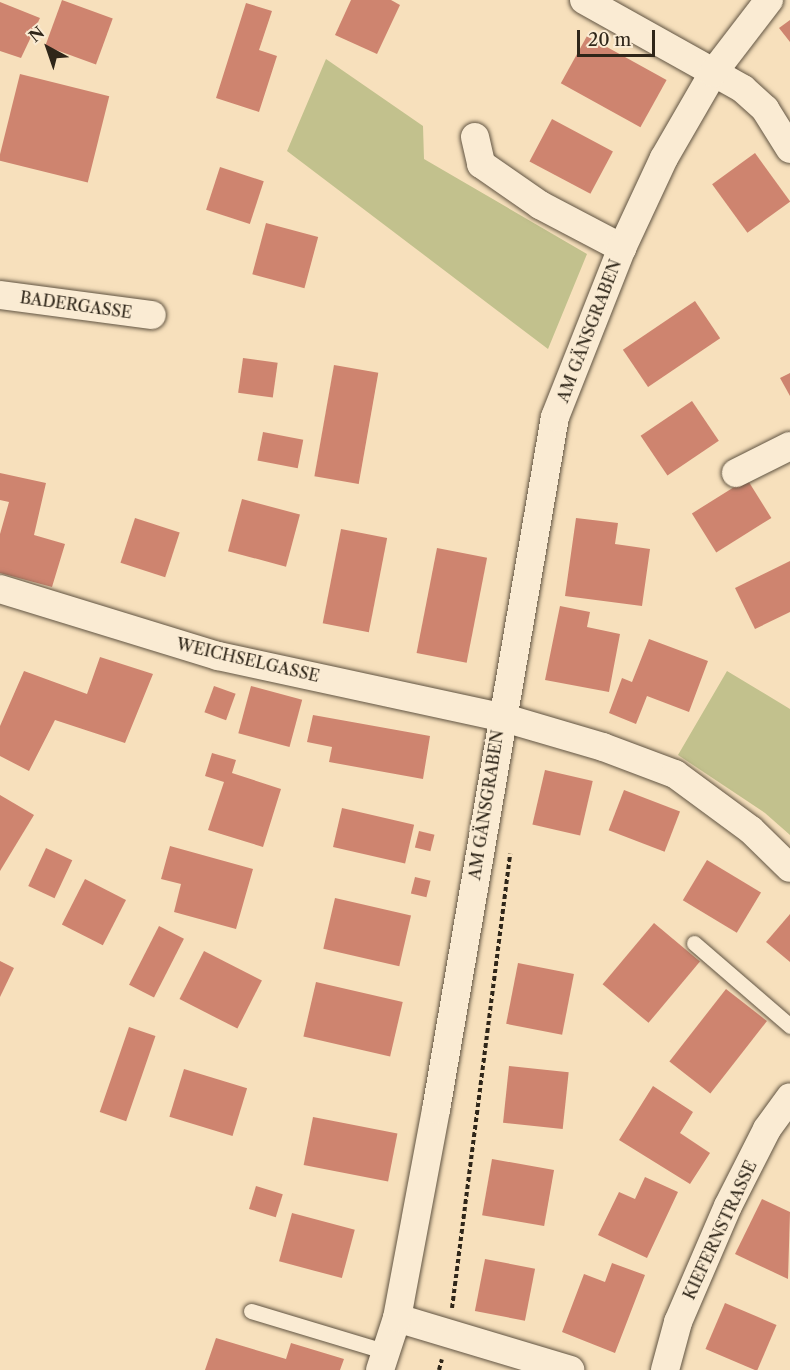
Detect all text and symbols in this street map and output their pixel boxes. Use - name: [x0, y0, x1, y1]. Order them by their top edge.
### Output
- north arrow: [18, 18, 78, 78]
- scale bar: [580, 18, 658, 56]
- text: N: [25, 22, 48, 46]
- text: 20 m: [588, 29, 631, 51]
- street label: AM GÄNSGRABEN: [553, 257, 625, 405]
- street label: BADERGASSE: [19, 288, 133, 322]
- street label: WEICHSELGASSE: [175, 634, 321, 686]
- street label: AM GÄNSGRABEN: [465, 729, 507, 881]
- street label: KIEFERNSTRASSE: [679, 1157, 761, 1303]

